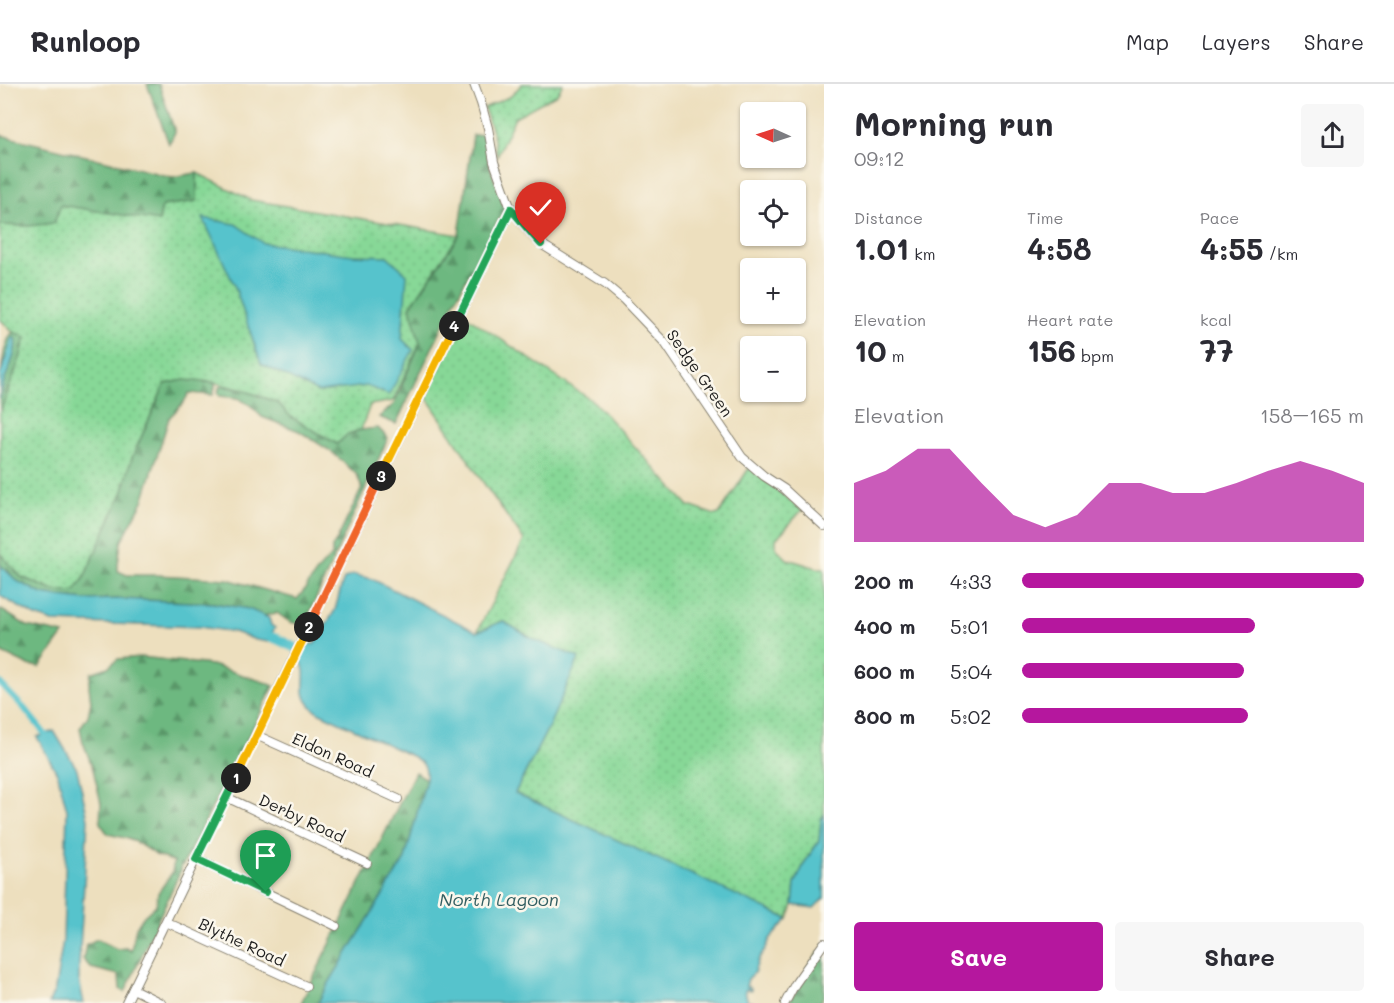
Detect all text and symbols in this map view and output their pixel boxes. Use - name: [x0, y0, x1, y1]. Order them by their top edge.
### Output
- text: Runloop: [30, 23, 141, 59]
- text: Map: [1126, 28, 1169, 55]
- text: Layers: [1202, 28, 1271, 55]
- text: Share: [1304, 28, 1364, 55]
- text: Morning run: [854, 101, 1054, 144]
- north arrow: [740, 102, 806, 168]
- map controls: [740, 102, 806, 402]
- button: share: [1301, 104, 1364, 167]
- text: 09:12: [854, 145, 904, 171]
- button: locate: [740, 180, 806, 246]
- pin: [515, 182, 566, 244]
- icon: check: [524, 191, 557, 224]
- text: Distance: [854, 207, 923, 228]
- text: Time: [1027, 207, 1063, 228]
- text: Pace: [1200, 207, 1239, 228]
- text: 1.01: [854, 228, 909, 268]
- text: 4:58: [1027, 228, 1092, 268]
- text: 4:55: [1200, 228, 1264, 268]
- text: km: [909, 243, 936, 264]
- text: /km: [1264, 243, 1298, 264]
- button: +: [740, 258, 806, 324]
- text: Elevation: [854, 309, 926, 330]
- text: Heart rate: [1027, 309, 1113, 330]
- text: kcal: [1200, 309, 1232, 330]
- pin: 4: [439, 311, 469, 341]
- text: 4: [449, 315, 459, 336]
- street label: Sedge Green: [663, 325, 738, 420]
- text: 10: [854, 330, 887, 370]
- text: 156: [1027, 330, 1076, 370]
- text: 77: [1200, 330, 1233, 370]
- button: −: [740, 336, 806, 402]
- text: m: [887, 345, 904, 366]
- text: bpm: [1076, 345, 1114, 366]
- text: Elevation: [854, 402, 944, 428]
- text: 158–165 m: [1260, 402, 1364, 428]
- pin: 3: [366, 461, 396, 491]
- text: 3: [376, 465, 386, 486]
- text: 200 m: [854, 568, 914, 594]
- text: 4:33: [950, 568, 991, 594]
- pin: 2: [294, 612, 324, 642]
- text: 400 m: [854, 613, 915, 639]
- text: 5:01: [950, 613, 989, 639]
- text: 2: [305, 616, 313, 637]
- text: 600 m: [854, 658, 915, 684]
- text: 5:04: [950, 658, 992, 684]
- text: 800 m: [854, 703, 915, 729]
- text: 5:02: [950, 703, 991, 729]
- street label: Eldon Road: [289, 727, 377, 782]
- pin: 1: [221, 763, 251, 793]
- text: 1: [232, 767, 240, 788]
- street label: Derby Road: [256, 788, 349, 847]
- pin: [240, 830, 291, 892]
- icon: arrive: [249, 839, 282, 872]
- water label: North Lagoon: [439, 887, 559, 911]
- street label: Blythe Road: [196, 912, 289, 971]
- button: Save: [854, 922, 1103, 991]
- button: Share: [1115, 922, 1364, 991]

